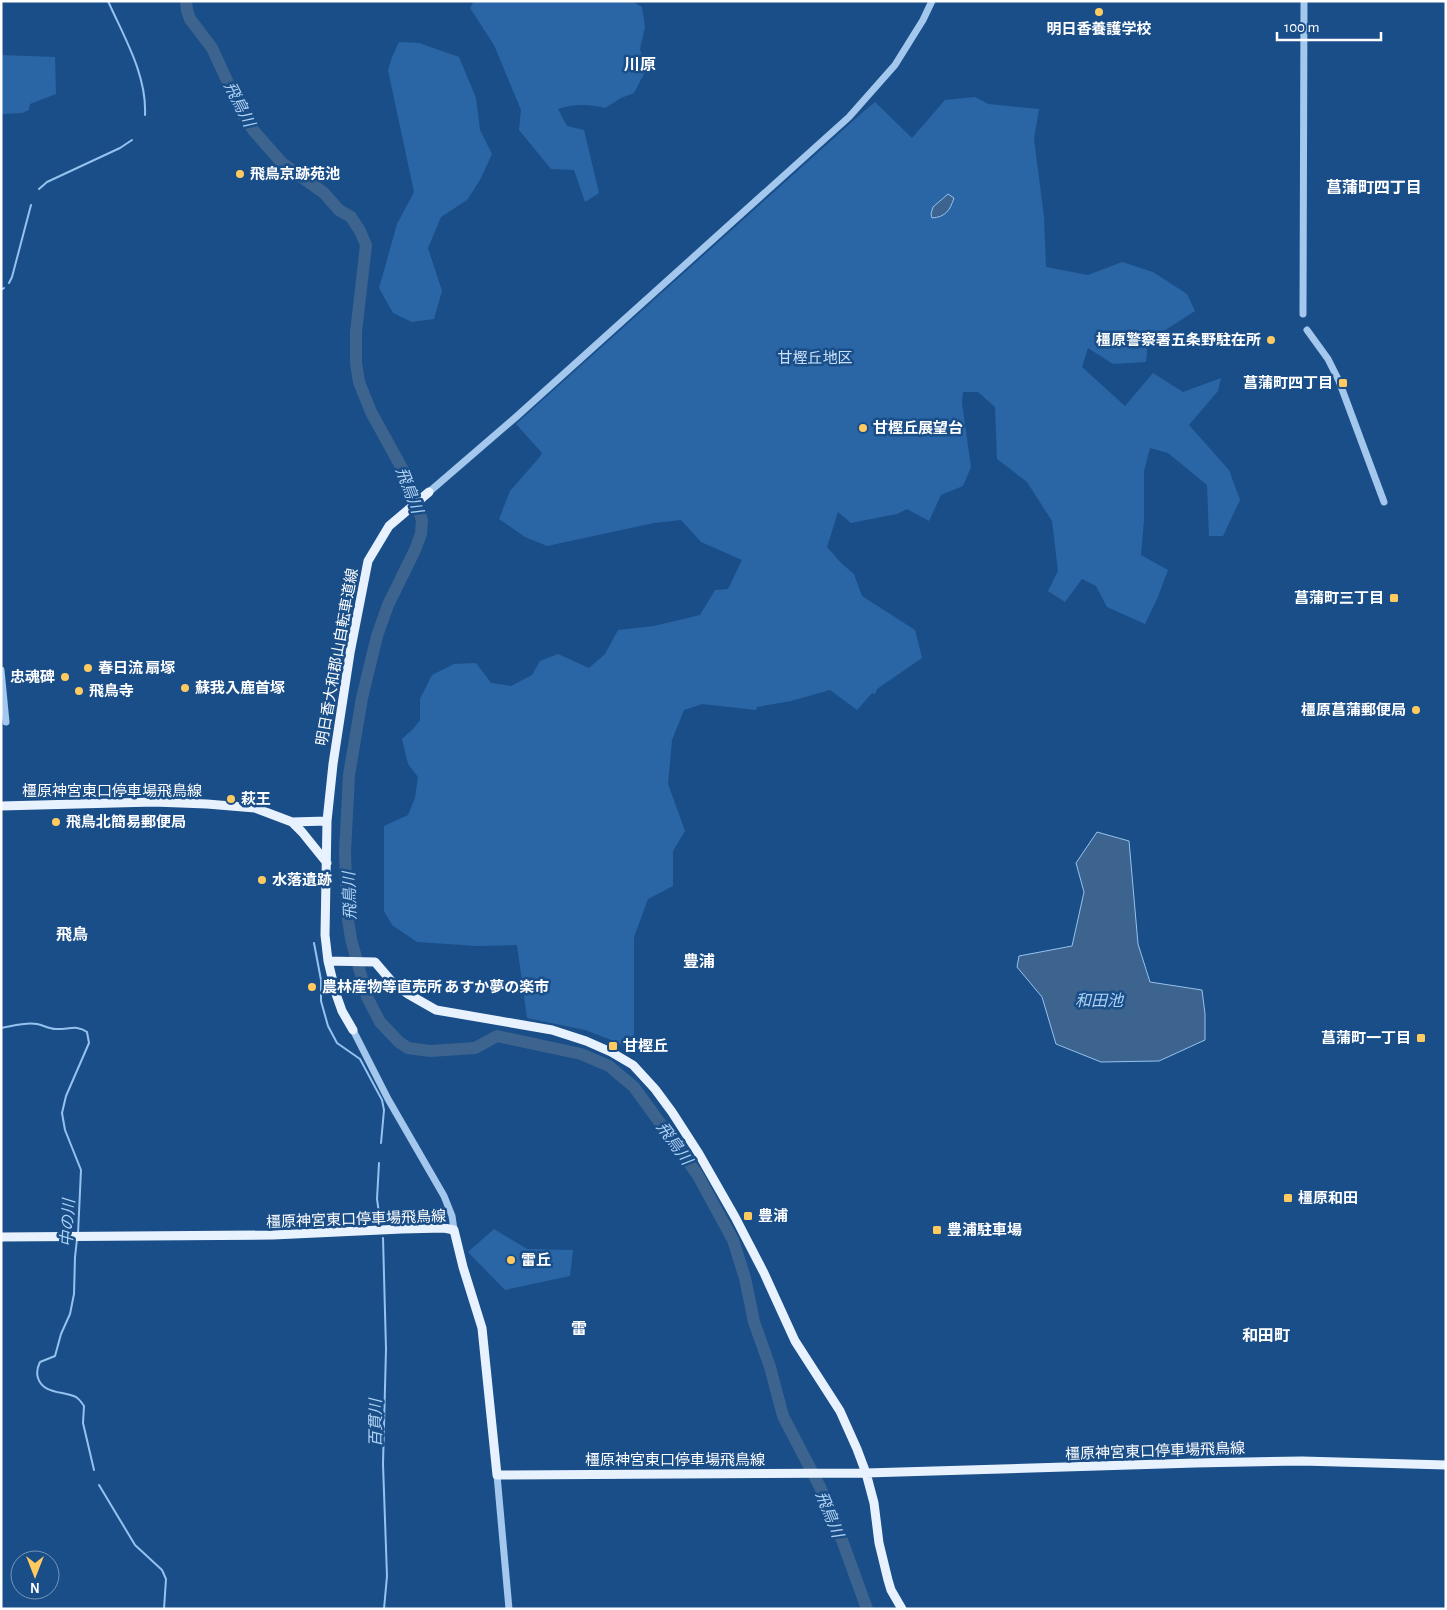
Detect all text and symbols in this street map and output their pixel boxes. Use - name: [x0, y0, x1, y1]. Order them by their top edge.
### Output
- marker: 明日香養護学校: [1093, 6, 1105, 18]
- scale bar: [1277, 10, 1381, 42]
- text: 100 m: [1284, 20, 1319, 35]
- place label: 明日香養護学校: [1046, 21, 1152, 37]
- district label: 川原: [624, 56, 656, 73]
- water label: 飛鳥川: [221, 79, 259, 131]
- place label: 飛鳥京跡苑池: [250, 165, 340, 182]
- marker: 飛鳥京跡苑池: [234, 168, 246, 180]
- district label: 菖蒲町四丁目: [1326, 179, 1422, 196]
- place label: 橿原警察署五条野駐在所: [1096, 332, 1261, 348]
- marker: 橿原警察署五条野駐在所: [1265, 334, 1277, 346]
- park label: 甘樫丘地区: [777, 350, 853, 366]
- place label: 菖蒲町四丁目: [1243, 375, 1333, 391]
- marker: 菖蒲町四丁目: [1337, 377, 1349, 389]
- place label: 甘樫丘展望台: [873, 420, 963, 436]
- marker: 甘樫丘展望台: [857, 422, 869, 434]
- water label: 飛鳥川: [393, 465, 427, 517]
- street label: 明日香大和郡山自転車道線: [313, 567, 361, 747]
- place label: 菖蒲町三丁目: [1294, 590, 1384, 606]
- marker: 菖蒲町三丁目: [1388, 592, 1400, 604]
- place label: 春日流 扇塚: [98, 660, 175, 676]
- marker: 春日流 扇塚: [82, 662, 94, 674]
- place label: 忠魂碑: [10, 669, 55, 685]
- marker: 忠魂碑: [59, 671, 71, 683]
- place label: 蘇我入鹿首塚: [195, 680, 285, 696]
- place label: 飛鳥寺: [89, 682, 134, 699]
- marker: 蘇我入鹿首塚: [179, 682, 191, 694]
- marker: 飛鳥寺: [73, 685, 85, 697]
- place label: 橿原菖蒲郵便局: [1301, 702, 1406, 718]
- marker: 橿原菖蒲郵便局: [1410, 704, 1422, 716]
- street label: 橿原神宮東口停車場飛鳥線: [22, 783, 202, 799]
- place label: 萩王: [241, 791, 271, 807]
- marker: 萩王: [225, 793, 237, 805]
- place label: 飛鳥北簡易郵便局: [66, 813, 186, 830]
- marker: 飛鳥北簡易郵便局: [50, 816, 62, 828]
- water label: 飛鳥川: [340, 870, 359, 920]
- place label: 水落遺跡: [272, 872, 332, 888]
- marker: 水落遺跡: [256, 874, 268, 886]
- district label: 飛鳥: [56, 925, 88, 943]
- district label: 豊浦: [683, 952, 715, 970]
- place label: 農林産物等直売所 あすか夢の楽市: [322, 978, 549, 995]
- marker: 農林産物等直売所 あすか夢の楽市: [306, 981, 318, 993]
- water label: 和田池: [1075, 992, 1125, 1009]
- place label: 菖蒲町一丁目: [1321, 1030, 1411, 1046]
- marker: 菖蒲町一丁目: [1415, 1032, 1427, 1044]
- place label: 甘樫丘: [623, 1038, 668, 1054]
- marker: 甘樫丘: [607, 1040, 619, 1052]
- water label: 飛鳥川: [654, 1119, 697, 1169]
- place label: 橿原和田: [1298, 1190, 1358, 1206]
- marker: 橿原和田: [1282, 1192, 1294, 1204]
- water label: 中の川: [58, 1197, 77, 1247]
- place label: 豊浦: [758, 1207, 788, 1224]
- street label: 橿原神宮東口停車場飛鳥線: [266, 1208, 446, 1230]
- marker: 豊浦: [742, 1210, 754, 1222]
- place label: 豊浦駐車場: [947, 1221, 1022, 1238]
- marker: 豊浦駐車場: [931, 1224, 943, 1236]
- place label: 雷丘: [521, 1252, 551, 1268]
- marker: 雷丘: [505, 1254, 517, 1266]
- district label: 雷: [571, 1321, 587, 1337]
- district label: 和田町: [1242, 1327, 1290, 1344]
- water label: 百貫川: [368, 1397, 384, 1447]
- street label: 橿原神宮東口停車場飛鳥線: [1065, 1440, 1245, 1462]
- street label: 橿原神宮東口停車場飛鳥線: [585, 1452, 765, 1468]
- water label: 飛鳥川: [813, 1489, 847, 1541]
- north arrow: [10, 1550, 60, 1600]
- text: N: [30, 1580, 40, 1594]

